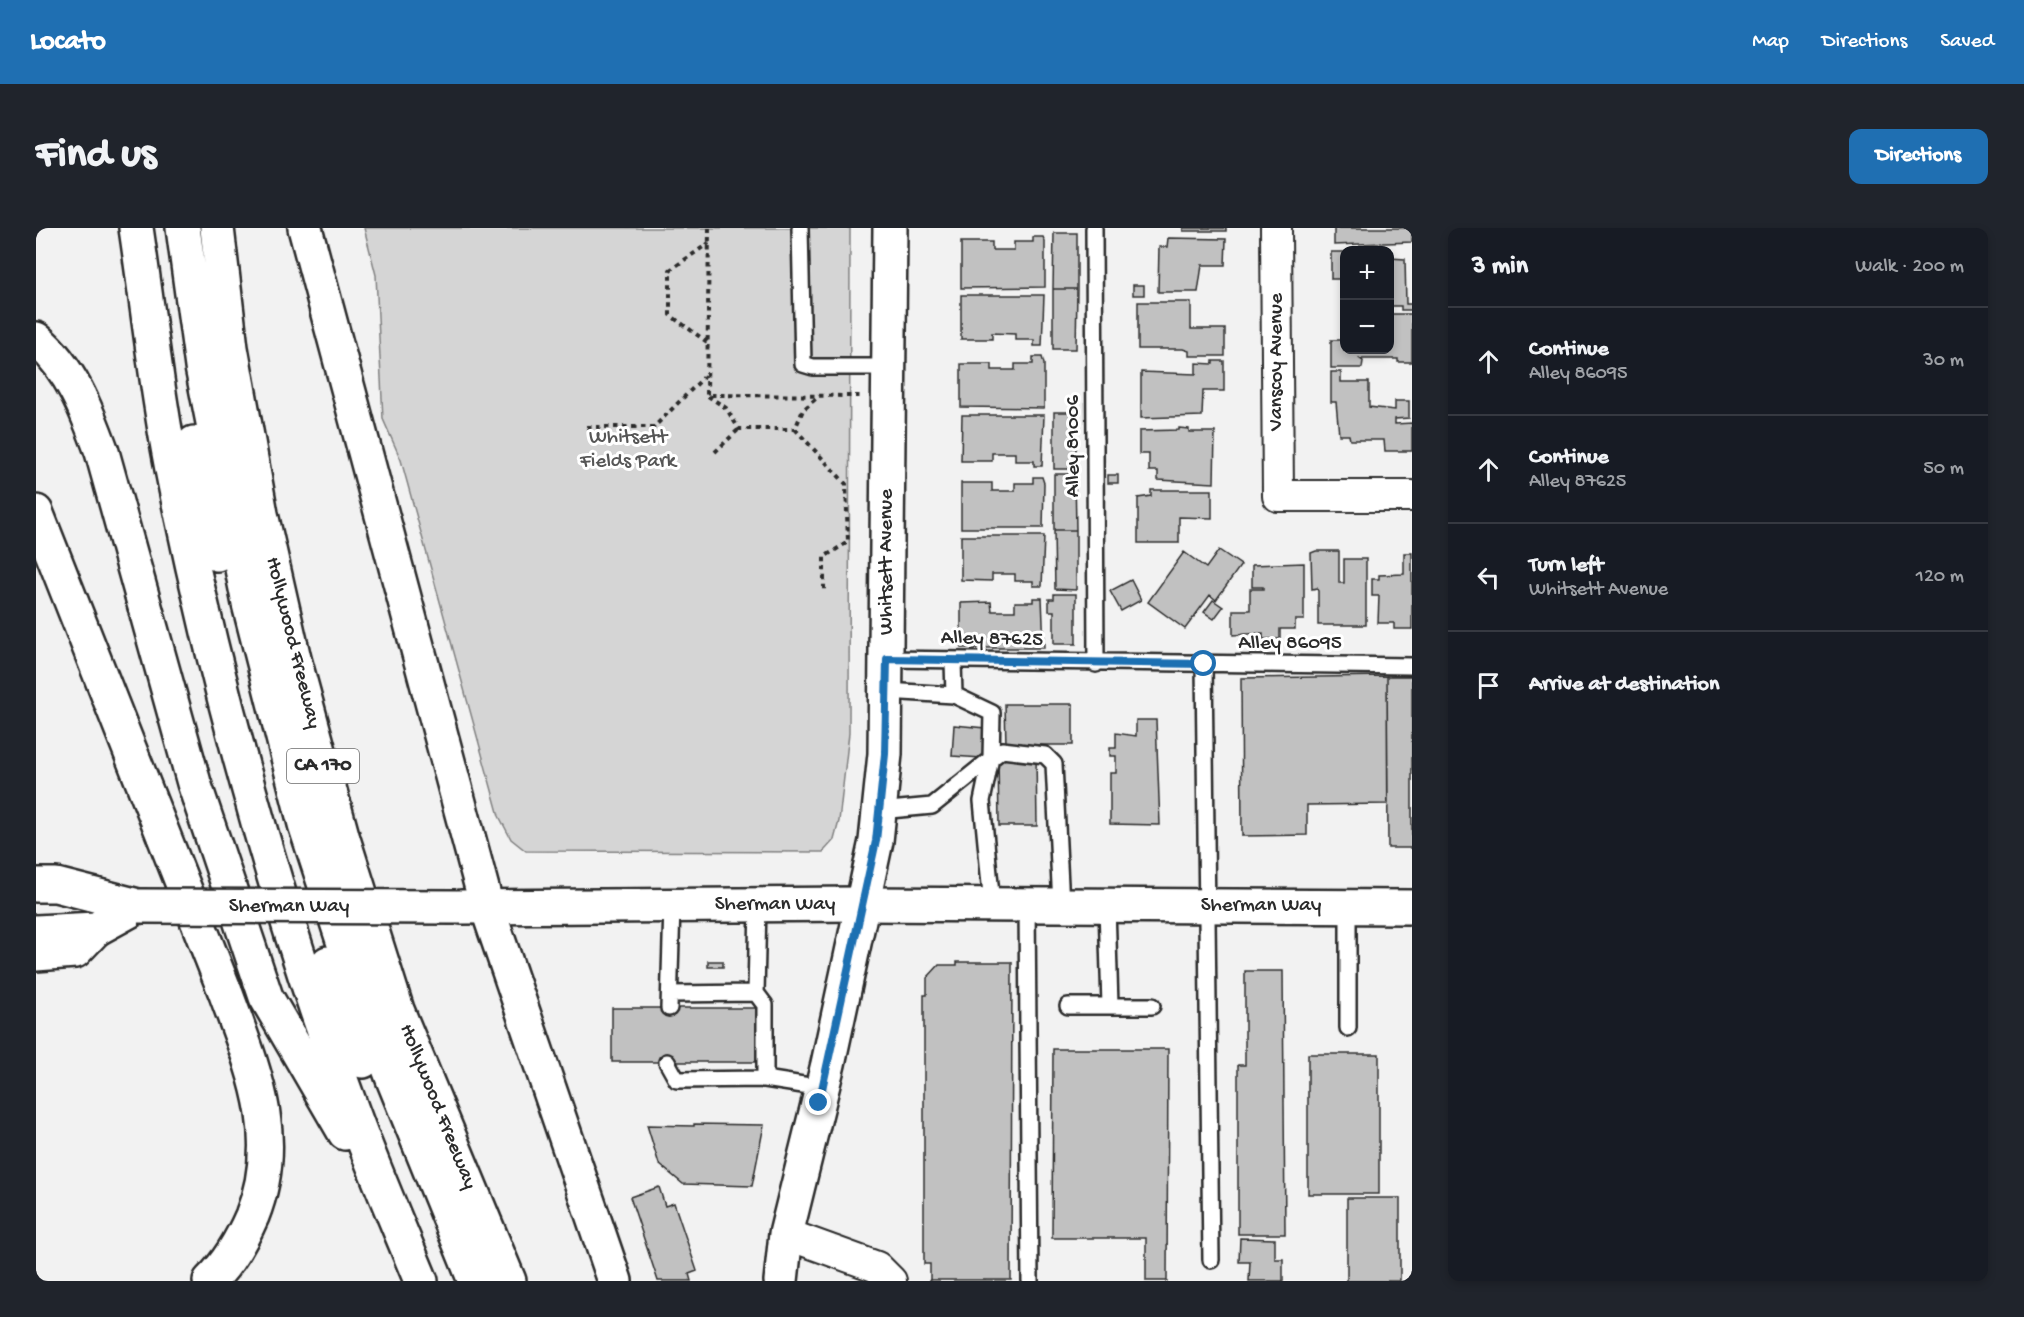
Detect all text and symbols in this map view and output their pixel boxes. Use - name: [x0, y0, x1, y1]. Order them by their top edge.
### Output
- text: Locato: [30, 26, 106, 59]
- text: Map: [1752, 30, 1789, 55]
- text: Directions: [1822, 30, 1907, 55]
- text: Saved: [1940, 30, 1994, 55]
- button: Directions: [1849, 129, 1988, 184]
- text: Find us: [36, 132, 156, 181]
- map controls: [1340, 246, 1394, 354]
- button: +: [1340, 246, 1394, 300]
- text: 3 min: [1472, 252, 1528, 283]
- text: Walk · 200 m: [1855, 256, 1964, 279]
- street label: Vanscoy Avenue: [1265, 292, 1290, 432]
- button: −: [1340, 300, 1394, 354]
- text: Continue: [1529, 337, 1609, 363]
- icon: ahead: [1472, 345, 1505, 378]
- text: 30 m: [1923, 350, 1964, 373]
- text: Alley 86095: [1529, 363, 1628, 386]
- street label: Alley 81006: [1062, 395, 1087, 497]
- park label: Whitsett Fields Park: [579, 426, 679, 475]
- text: Continue: [1529, 445, 1609, 471]
- icon: ahead: [1472, 453, 1505, 486]
- text: 50 m: [1923, 458, 1964, 481]
- text: Alley 87625: [1529, 471, 1626, 494]
- street label: Whitsett Avenue: [875, 488, 900, 635]
- text: Turn left: [1529, 553, 1603, 579]
- street label: Hollywood Freeway: [259, 555, 325, 731]
- icon: left: [1472, 561, 1505, 594]
- text: 120 m: [1916, 566, 1964, 589]
- text: Whitsett Avenue: [1529, 579, 1668, 602]
- street label: Alley 87625: [941, 627, 1043, 653]
- street label: Alley 86095: [1238, 632, 1342, 657]
- route start: [1190, 650, 1216, 676]
- icon: arrive: [1472, 669, 1505, 702]
- text: Arrive at destination: [1529, 672, 1719, 698]
- road number: CA 170: [287, 749, 359, 783]
- street label: Sherman Way: [715, 893, 835, 918]
- street label: Sherman Way: [1201, 894, 1321, 919]
- street label: Sherman Way: [229, 895, 349, 920]
- street label: Hollywood Freeway: [392, 1021, 482, 1193]
- route end: [805, 1089, 831, 1115]

